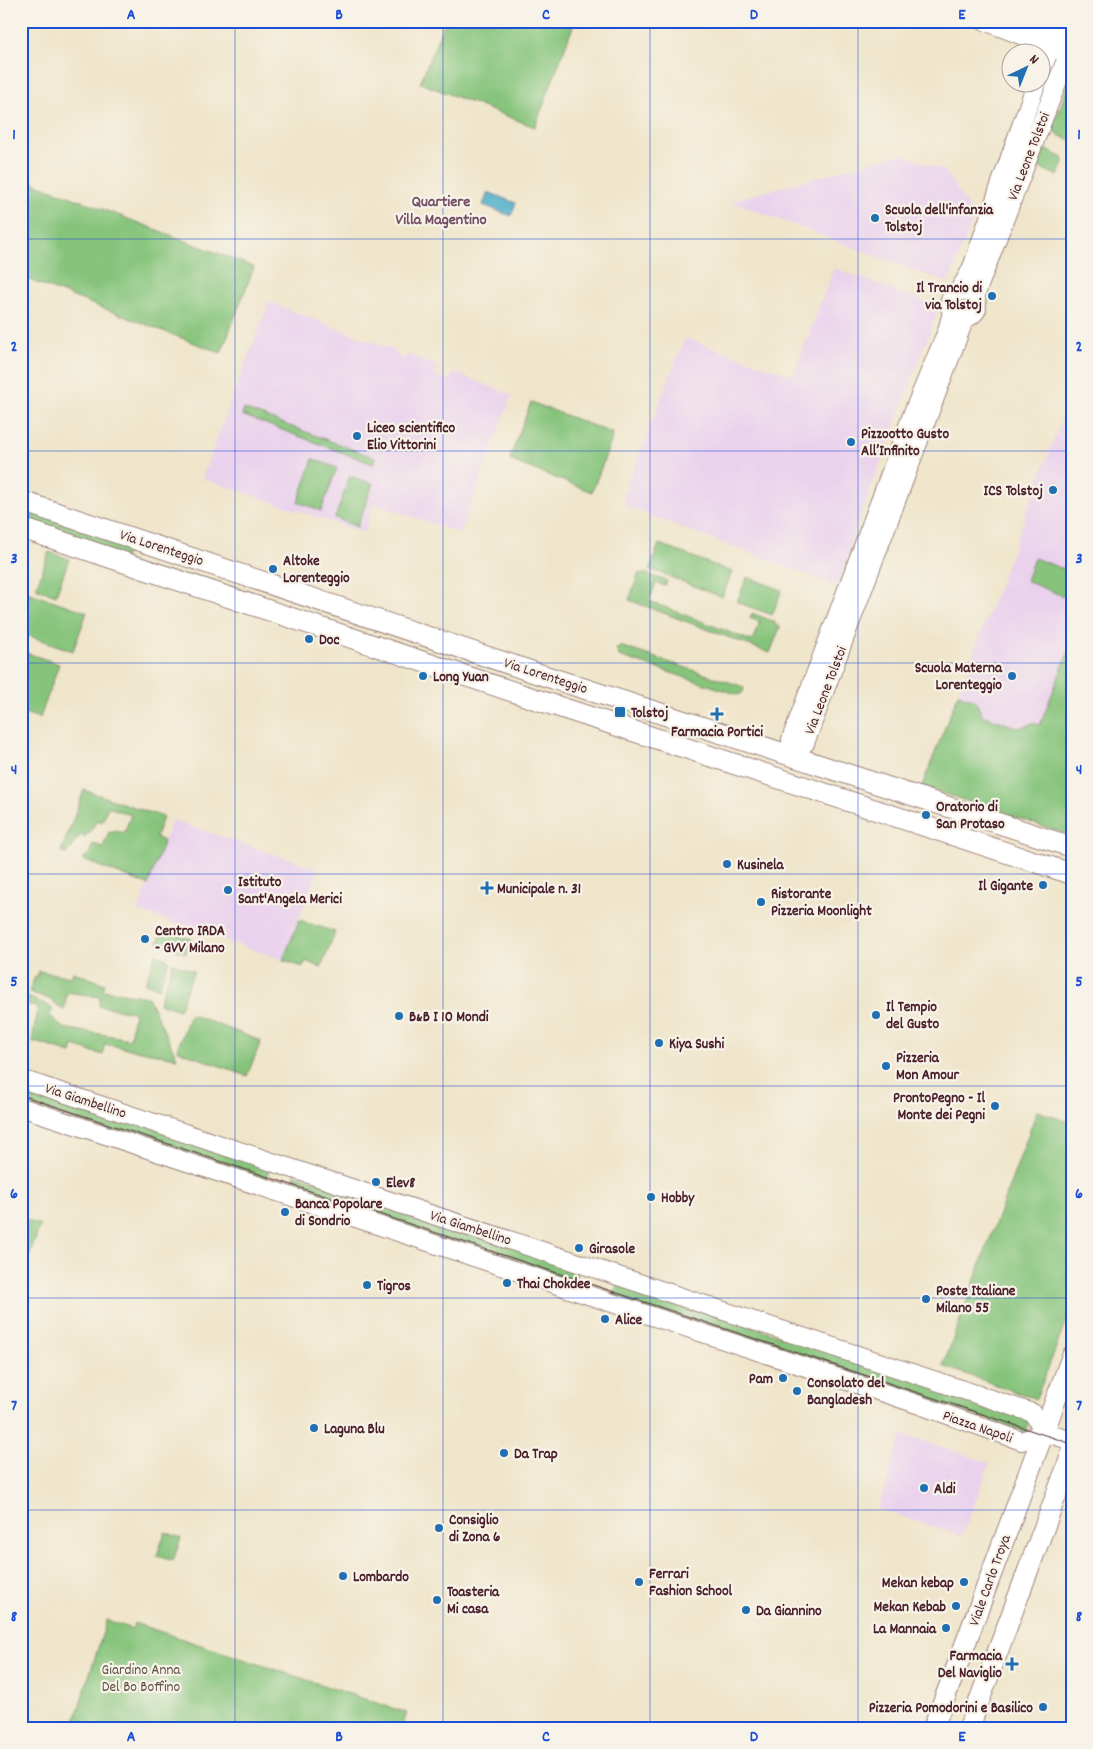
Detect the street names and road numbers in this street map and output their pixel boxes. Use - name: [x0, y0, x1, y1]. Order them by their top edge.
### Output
- street label: Via Leone Tolstoi: [1003, 109, 1057, 204]
- street label: Via Lorenteggio: [117, 525, 206, 573]
- street label: Via Leone Tolstoi: [800, 643, 854, 738]
- street label: Via Lorenteggio: [501, 653, 590, 701]
- street label: Via Giambellino: [42, 1078, 129, 1126]
- street label: Via Giambellino: [427, 1205, 514, 1253]
- street label: Piazza Napoli: [939, 1406, 1016, 1450]
- street label: Viale Carlo Troya: [964, 1531, 1018, 1629]

